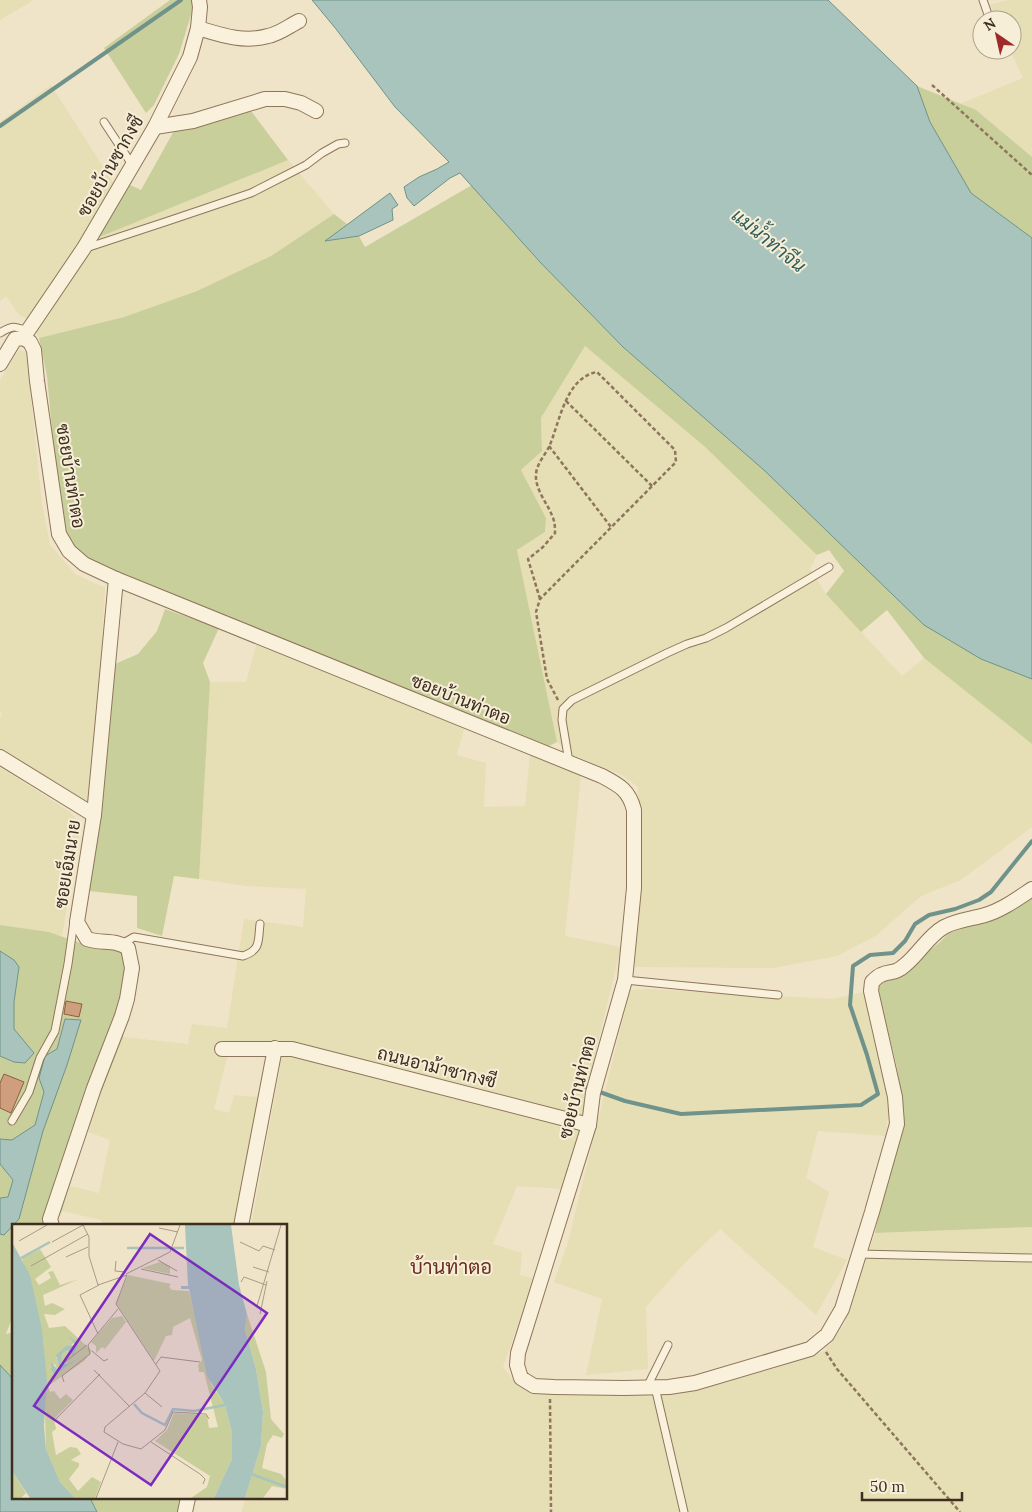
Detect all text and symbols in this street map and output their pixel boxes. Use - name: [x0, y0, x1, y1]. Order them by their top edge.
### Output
- north arrow: [972, 10, 1022, 60]
- text: N: [980, 14, 999, 35]
- street label: ซอยบ้านซากงซี: [71, 111, 148, 221]
- water label: แม่น้ำท่าจีน: [727, 201, 813, 277]
- street label: ซอยบ้านท่าตอ: [51, 422, 91, 530]
- street label: ซอยบ้านท่าตอ: [408, 669, 514, 729]
- street label: ซอยเอ็มนาย: [47, 818, 85, 910]
- street label: ซอยบ้านท่าตอ: [553, 1033, 601, 1141]
- street label: ถนนอาม้าซากงซี: [375, 1040, 499, 1093]
- inset map: [12, 1224, 288, 1500]
- district label: บ้านท่าตอ: [410, 1254, 492, 1279]
- scale bar: [862, 1470, 962, 1502]
- text: 50 m: [870, 1477, 905, 1496]

